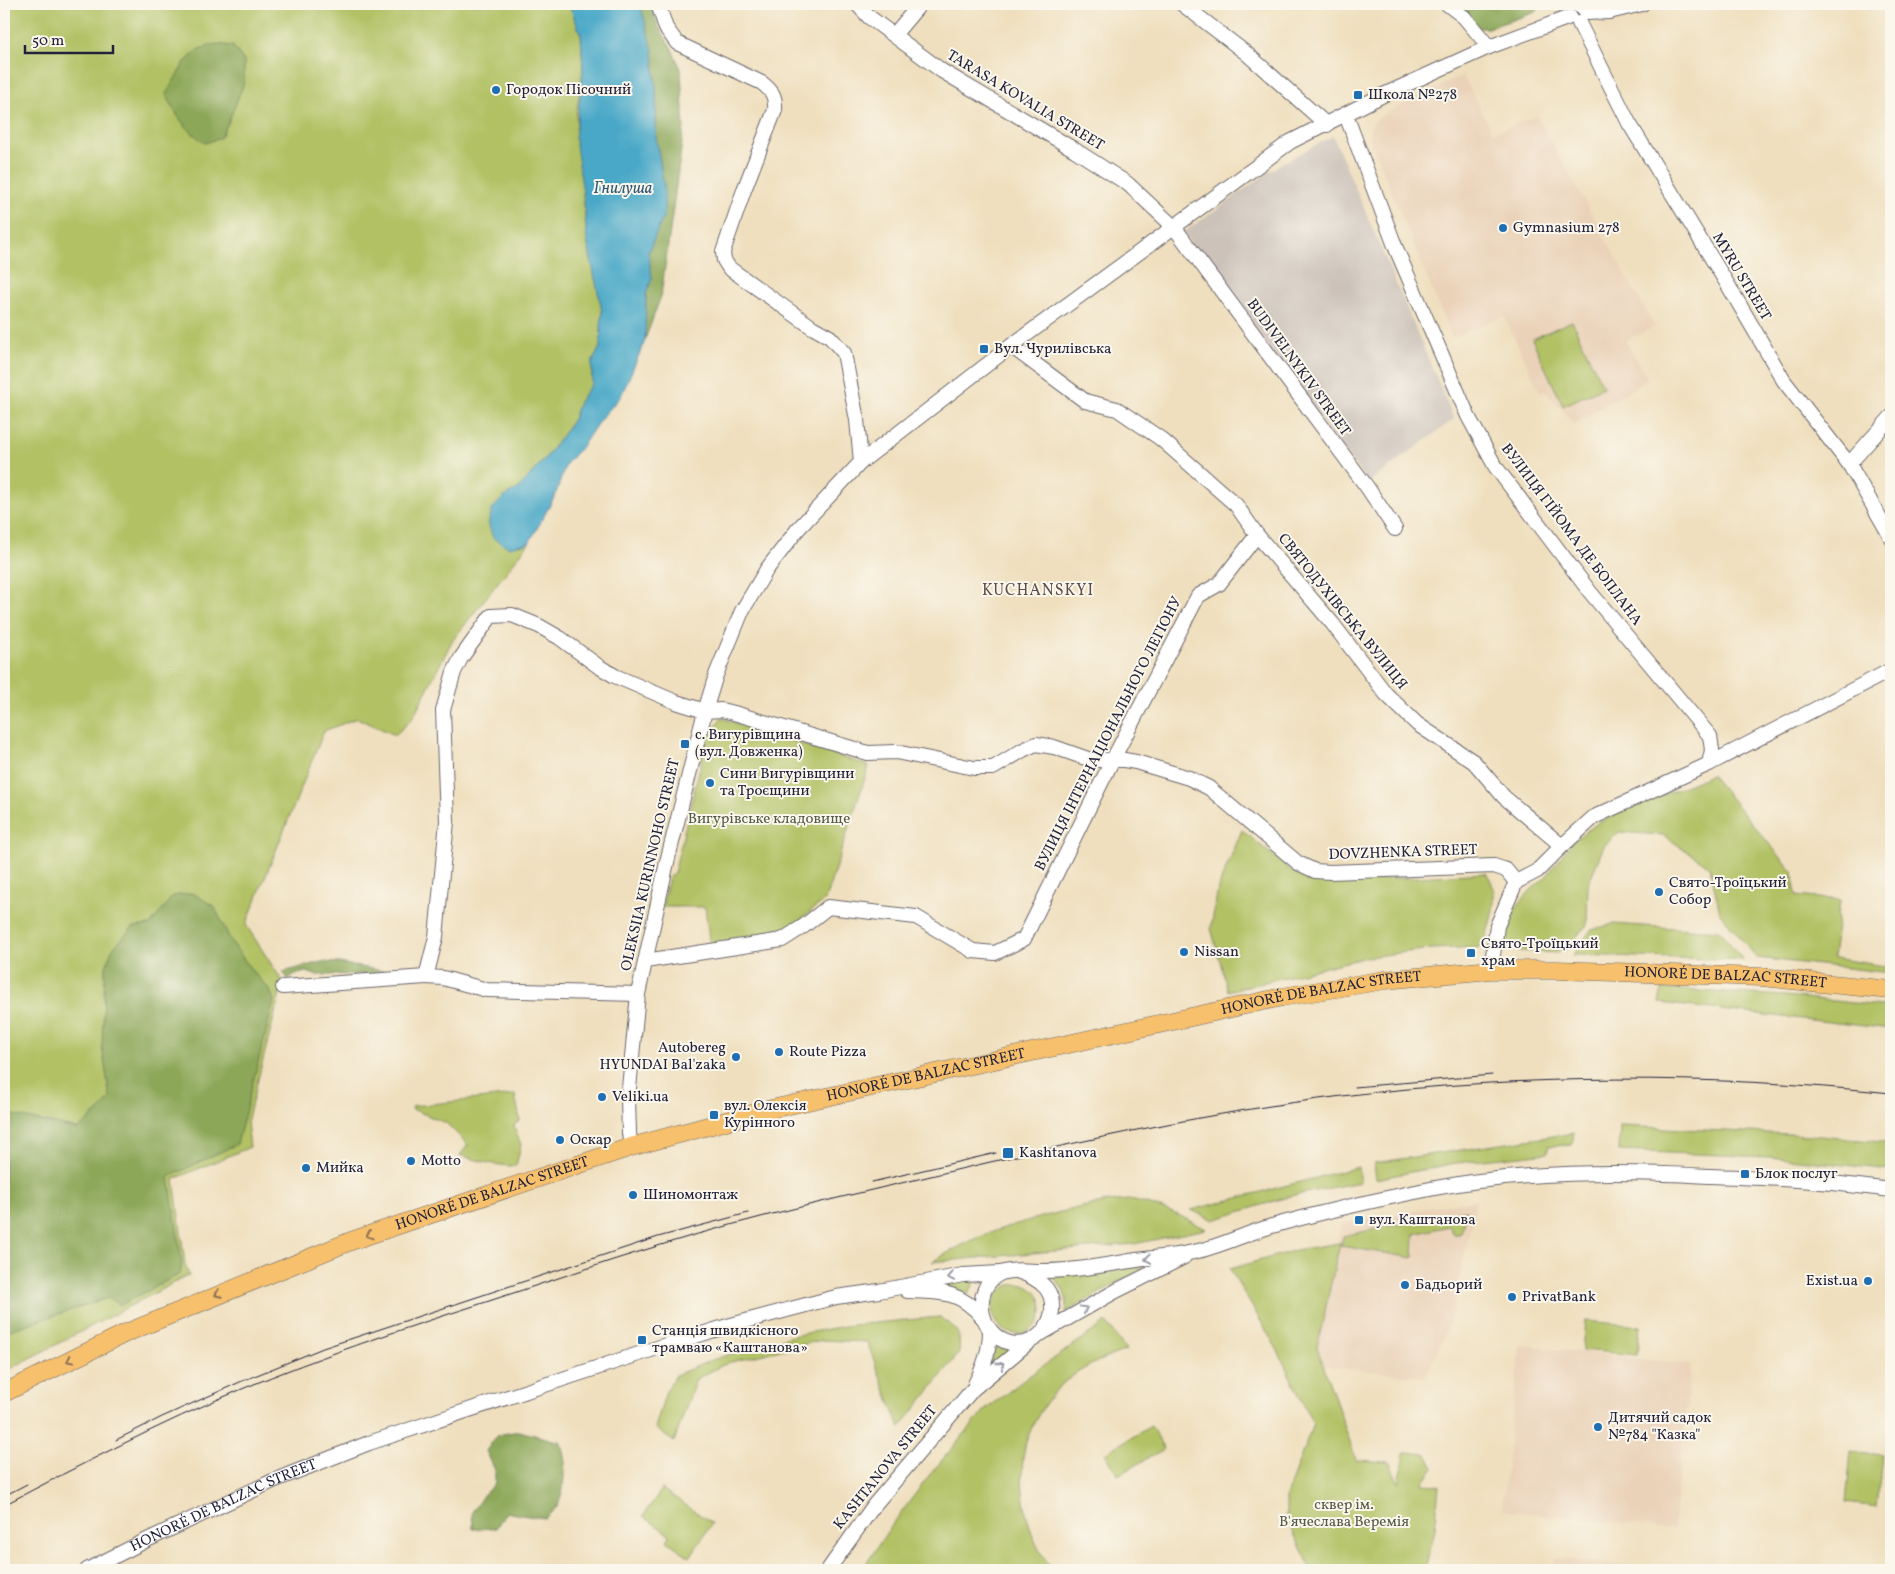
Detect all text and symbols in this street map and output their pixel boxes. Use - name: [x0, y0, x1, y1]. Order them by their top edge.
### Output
- scale bar: [25, 22, 112, 54]
- text: 50 m: [32, 31, 64, 52]
- street label: TARASA KOVALIA STREET: [942, 46, 1108, 157]
- place label: Городок Пісочний: [506, 80, 631, 101]
- marker: Городок Пісочний: [490, 84, 502, 96]
- place label: Школа №278: [1368, 85, 1457, 106]
- marker: Школа №278: [1352, 89, 1364, 101]
- water label: Гнилуша: [594, 178, 653, 200]
- place label: Gymnasium 278: [1513, 218, 1620, 239]
- marker: Gymnasium 278: [1497, 222, 1509, 234]
- street label: MYRU STREET: [1706, 229, 1776, 325]
- street label: BUDIVELNYKIV STREET: [1241, 295, 1355, 441]
- place label: Вул. Чурилівська: [994, 339, 1111, 360]
- marker: Вул. Чурилівська: [978, 343, 990, 355]
- street label: ВУЛИЦЯ ГІЙОМА ДЕ БОПЛАНА: [1495, 440, 1647, 631]
- street label: СВЯТОДУХІВСЬКА ВУЛИЦЯ: [1272, 529, 1412, 695]
- district label: KUCHANSKYI: [982, 580, 1094, 602]
- street label: ВУЛИЦЯ ІНТЕРНАЦІОНАЛЬНОГО ЛЕГІОНУ: [1030, 593, 1188, 875]
- place label: с. Вигурівщина (вул. Довженка): [695, 725, 803, 763]
- marker: с. Вигурівщина (вул. Довженка): [679, 738, 691, 750]
- street label: OLEKSIIA KURINNOHO STREET: [616, 756, 686, 973]
- place label: Сини Вигурівщини та Троєщини: [720, 764, 855, 802]
- marker: Сини Вигурівщини та Троєщини: [704, 777, 716, 789]
- park label: Вигурівське кладовище: [688, 809, 850, 830]
- street label: DOVZHENKA STREET: [1328, 840, 1478, 866]
- place label: Свято-Троїцький Собор: [1669, 873, 1787, 911]
- marker: Свято-Троїцький Собор: [1653, 886, 1665, 898]
- place label: Свято-Троїцький храм: [1481, 934, 1599, 972]
- place label: Nissan: [1194, 942, 1239, 963]
- marker: Nissan: [1178, 946, 1190, 958]
- marker: Свято-Троїцький храм: [1465, 947, 1477, 959]
- street label: HONORÉ DE BALZAC STREET: [1624, 962, 1828, 994]
- street label: HONORÉ DE BALZAC STREET: [1219, 966, 1423, 1021]
- place label: Autobereg HYUNDAI Bal'zaka: [600, 1038, 726, 1076]
- place label: Route Pizza: [789, 1042, 866, 1063]
- street label: HONORÉ DE BALZAC STREET: [825, 1043, 1027, 1107]
- marker: Route Pizza: [773, 1046, 785, 1058]
- marker: Autobereg HYUNDAI Bal'zaka: [730, 1051, 742, 1063]
- place label: Veliki.ua: [612, 1087, 669, 1108]
- marker: Veliki.ua: [596, 1091, 608, 1103]
- place label: вул. Олексія Курінного: [724, 1096, 807, 1134]
- marker: вул. Олексія Курінного: [708, 1109, 720, 1121]
- place label: Оскар: [570, 1130, 611, 1151]
- marker: Оскар: [554, 1134, 566, 1146]
- place label: Kashtanova: [1019, 1143, 1097, 1164]
- marker: Kashtanova: [1001, 1146, 1015, 1160]
- street label: HONORÉ DE BALZAC STREET: [393, 1151, 592, 1236]
- place label: Motto: [421, 1151, 461, 1172]
- marker: Motto: [405, 1155, 417, 1167]
- place label: Мийка: [316, 1158, 364, 1179]
- marker: Мийка: [300, 1162, 312, 1174]
- place label: Блок послуг: [1755, 1164, 1838, 1185]
- marker: Блок послуг: [1739, 1168, 1751, 1180]
- place label: Шиномонтаж: [643, 1185, 738, 1206]
- marker: Шиномонтаж: [627, 1189, 639, 1201]
- place label: вул. Каштанова: [1369, 1210, 1476, 1231]
- marker: вул. Каштанова: [1353, 1214, 1365, 1226]
- one-way arrow: [366, 1229, 374, 1239]
- one-way arrow: [1144, 1253, 1153, 1263]
- one-way arrow: [947, 1271, 956, 1281]
- place label: Exist.ua: [1806, 1271, 1858, 1292]
- place label: Бадьорий: [1415, 1275, 1482, 1296]
- marker: Exist.ua: [1862, 1275, 1874, 1287]
- marker: Бадьорий: [1399, 1279, 1411, 1291]
- place label: PrivatBank: [1522, 1287, 1596, 1308]
- one-way arrow: [214, 1288, 223, 1299]
- marker: PrivatBank: [1506, 1291, 1518, 1303]
- one-way arrow: [1079, 1305, 1088, 1315]
- place label: Станція швидкісного трамваю «Каштанова»: [652, 1321, 808, 1359]
- marker: Станція швидкісного трамваю «Каштанова»: [636, 1334, 648, 1346]
- one-way arrow: [66, 1354, 75, 1365]
- one-way arrow: [996, 1362, 1005, 1371]
- street label: KASHTANOVA STREET: [829, 1401, 943, 1535]
- place label: Дитячий садок №784 "Казка": [1608, 1408, 1711, 1446]
- marker: Дитячий садок №784 "Казка": [1592, 1421, 1604, 1433]
- street label: HONORÉ DE BALZAC STREET: [127, 1454, 320, 1557]
- park label: сквер ім. В'ячеслава Веремія: [1279, 1495, 1409, 1533]

